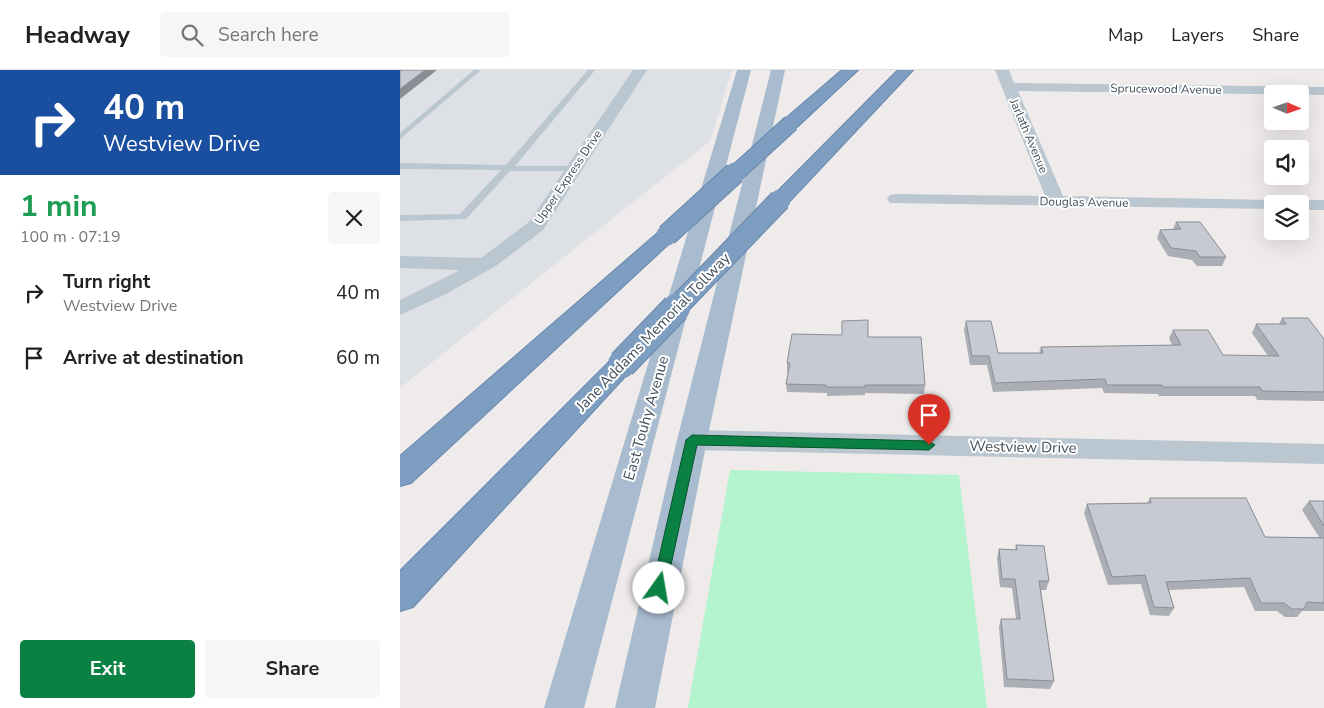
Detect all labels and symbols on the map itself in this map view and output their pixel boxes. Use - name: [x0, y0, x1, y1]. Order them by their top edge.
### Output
- street label: Sprucewood Avenue: [1110, 80, 1222, 98]
- north arrow: [1264, 85, 1309, 130]
- street label: Jarlath Avenue: [1006, 95, 1052, 176]
- street label: Upper Express Drive: [530, 127, 606, 227]
- street label: Douglas Avenue: [1039, 193, 1129, 211]
- street label: Jane Addams Memorial Tollway: [571, 248, 735, 416]
- street label: East Touhy Avenue: [619, 353, 673, 483]
- pin: [908, 394, 950, 445]
- street label: Westview Drive: [969, 436, 1077, 458]
- position arrow: [632, 561, 684, 613]

